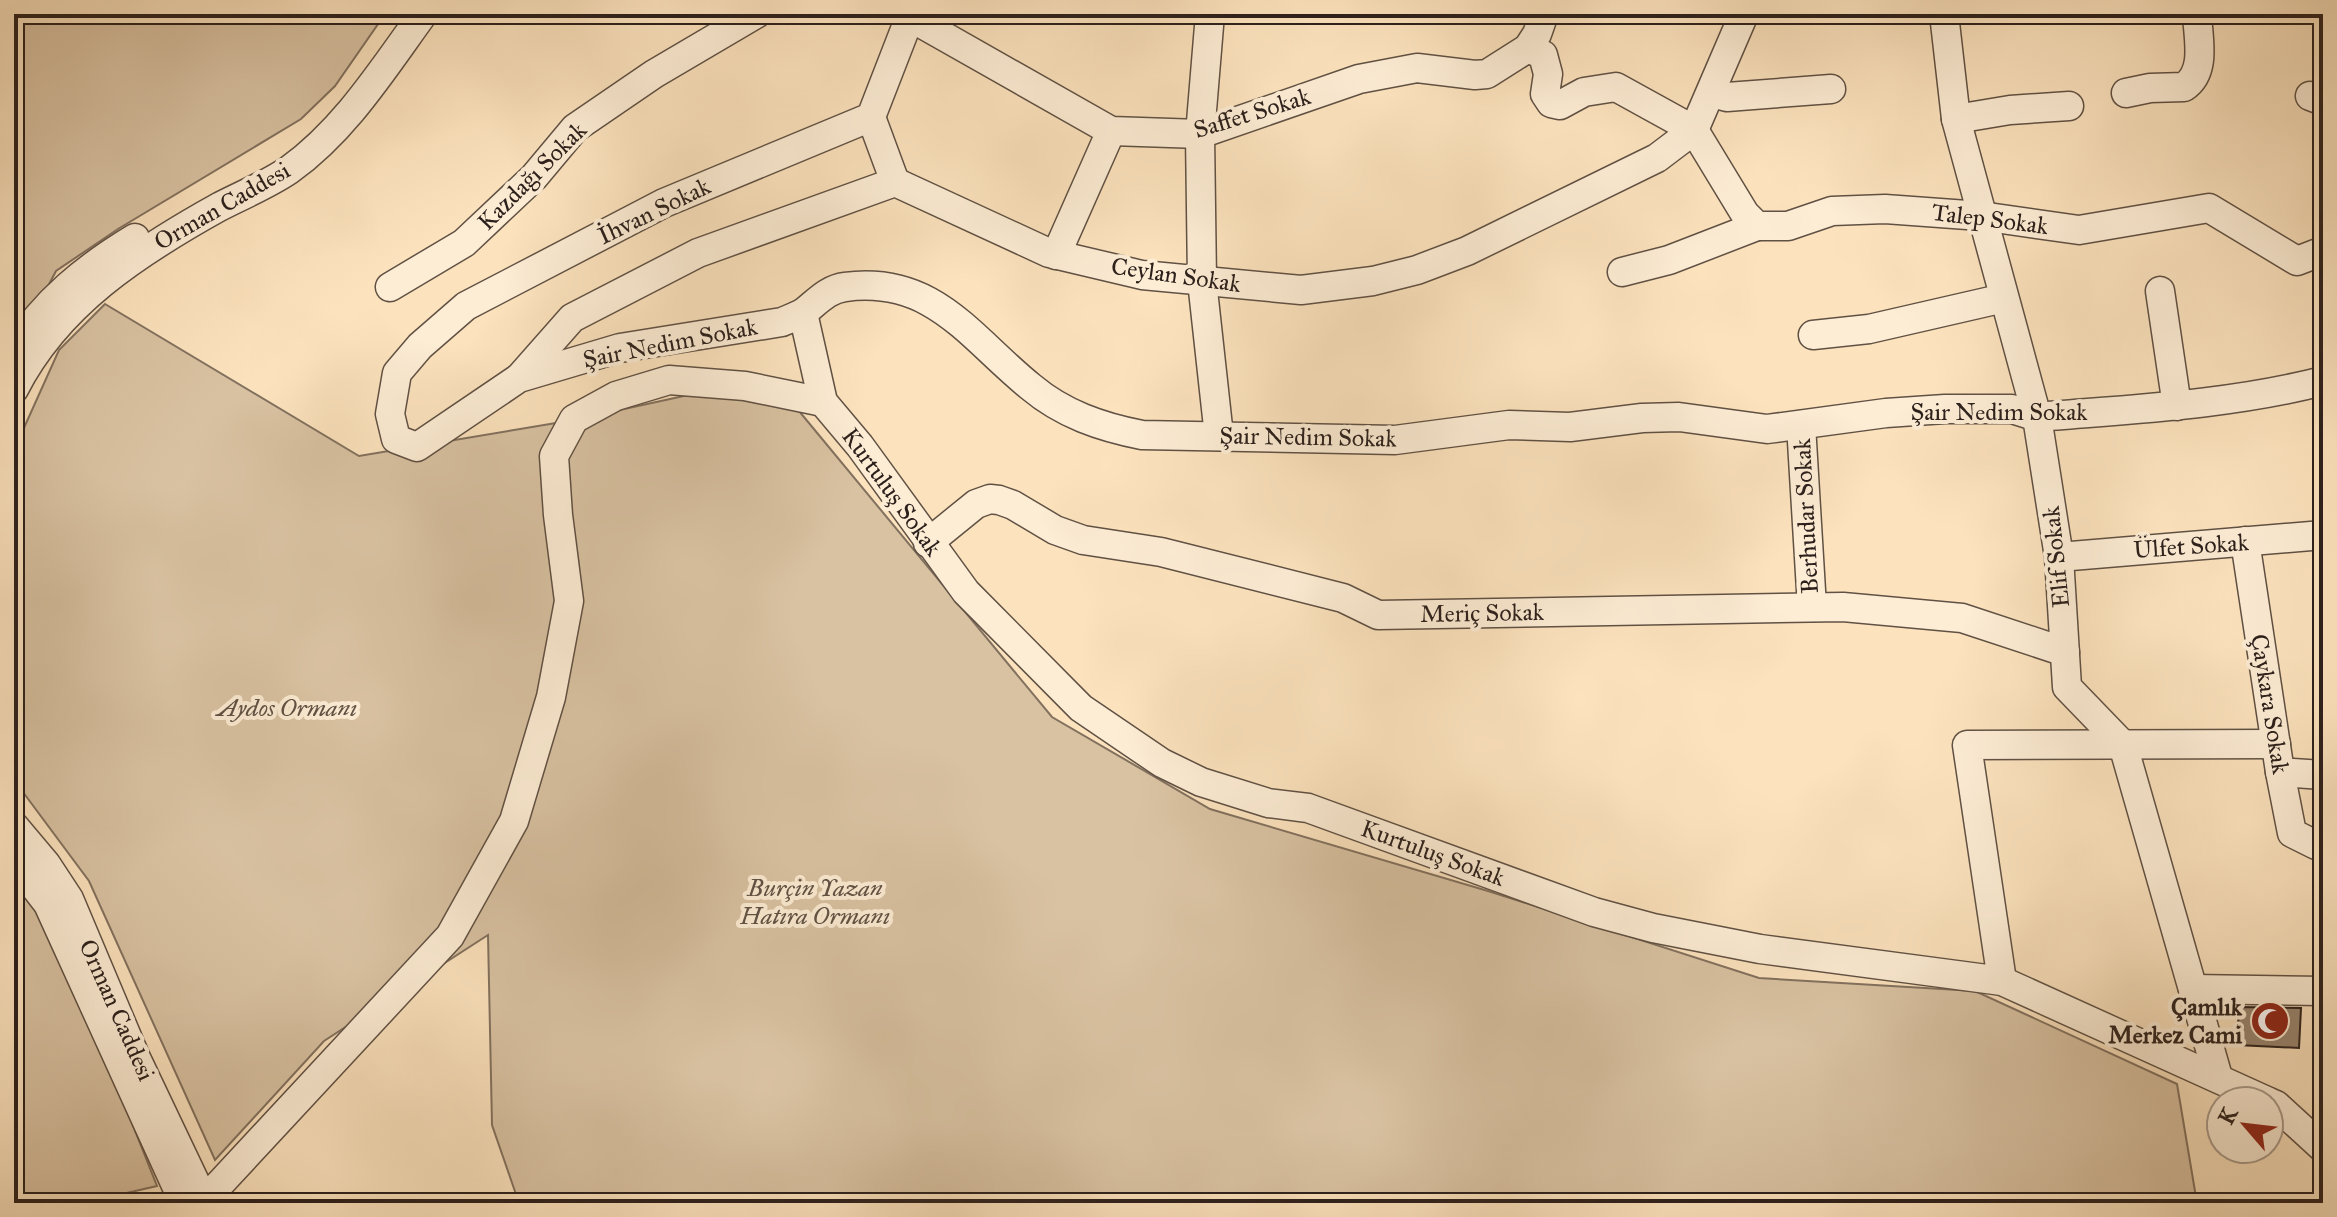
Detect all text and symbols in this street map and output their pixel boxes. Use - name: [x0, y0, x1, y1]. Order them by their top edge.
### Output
- street label: Saffet Sokak: [1190, 81, 1315, 145]
- street label: Kazdağı Sokak: [471, 115, 593, 237]
- street label: Orman Caddesi: [149, 155, 296, 257]
- street label: İhvan Sokak: [593, 171, 716, 251]
- street label: Talep Sokak: [1930, 197, 2051, 241]
- street label: Ceylan Sokak: [1109, 251, 1244, 299]
- street label: Şair Nedim Sokak: [580, 311, 761, 375]
- street label: Şair Nedim Sokak: [1910, 397, 2088, 427]
- street label: Şair Nedim Sokak: [1219, 420, 1398, 454]
- street label: Kurtuluş Sokak: [835, 422, 949, 563]
- street label: Berhudar Sokak: [1787, 437, 1825, 594]
- street label: Elif Sokak: [2036, 504, 2076, 609]
- street label: Ülfet Sokak: [2132, 527, 2250, 565]
- street label: Meriç Sokak: [1420, 597, 1545, 629]
- street label: Çaykara Sokak: [2244, 632, 2296, 777]
- park label: Aydos Ormanı: [214, 693, 357, 723]
- street label: Kurtuluş Sokak: [1357, 813, 1510, 893]
- park label: Burçin Yazan Hatıra Ormanı: [739, 873, 890, 931]
- street label: Orman Caddesi: [72, 935, 162, 1086]
- place label: Çamlık Merkez Cami: [2108, 992, 2243, 1050]
- mosque icon: Çamlık Merkez Cami: [2249, 1000, 2291, 1042]
- north arrow: [2205, 1085, 2285, 1165]
- text: K: [2212, 1101, 2244, 1129]

